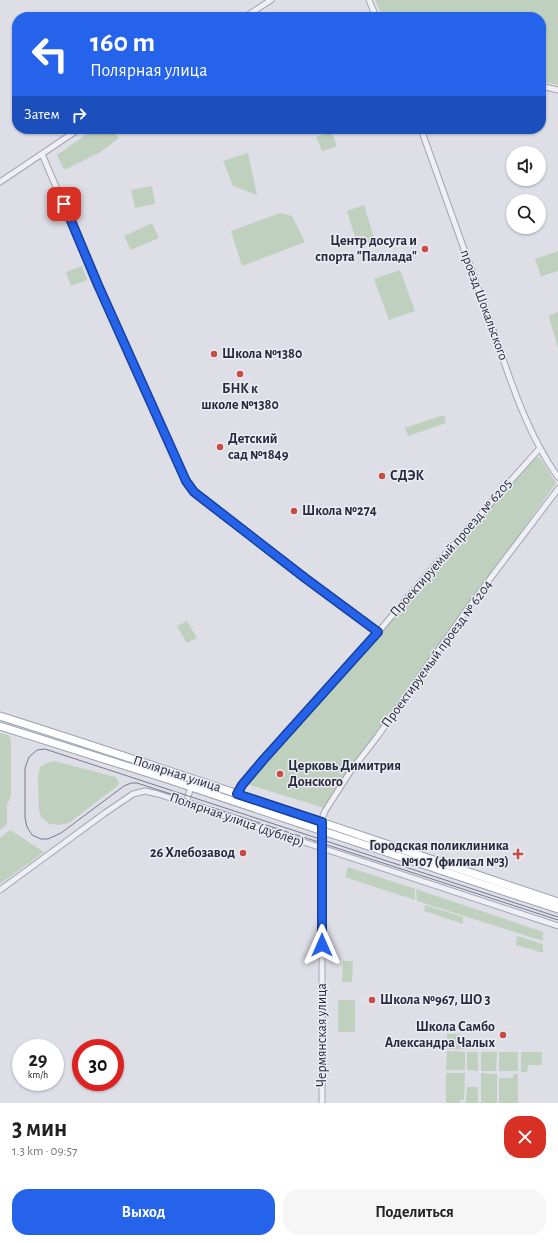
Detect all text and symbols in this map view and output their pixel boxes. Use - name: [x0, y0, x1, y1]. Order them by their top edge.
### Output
- icon: left: [24, 28, 76, 80]
- text: 160 m: [90, 29, 155, 57]
- text: Полярная улица: [90, 62, 208, 80]
- icon: right: [68, 104, 90, 126]
- text: Затем: [24, 107, 60, 122]
- map controls: [506, 146, 546, 234]
- button: sound: [506, 146, 546, 186]
- pin: [47, 187, 81, 221]
- icon: arrive: [53, 193, 75, 215]
- button: search: [506, 194, 546, 234]
- place label: Центр досуга и спорта "Паллада": [315, 234, 417, 264]
- marker: Центр досуга и спорта "Паллада": [420, 244, 430, 254]
- street label: проезд Шокальского: [457, 248, 511, 362]
- place label: Школа №1380: [222, 347, 302, 361]
- marker: Школа №1380: [209, 349, 219, 359]
- marker: БНК к школе №1380: [235, 369, 245, 379]
- place label: БНК к школе №1380: [201, 382, 279, 412]
- place label: Детский сад №1849: [228, 432, 289, 462]
- marker: Детский сад №1849: [215, 442, 225, 452]
- place label: СДЭК: [390, 469, 424, 483]
- marker: СДЭК: [377, 471, 387, 481]
- street label: Проектируемый проезд № 6205: [387, 476, 515, 620]
- place label: Школа №274: [302, 504, 377, 518]
- marker: Школа №274: [289, 506, 299, 516]
- street label: Проектируемый проезд № 6204: [379, 577, 495, 730]
- street label: Полярная улица: [131, 753, 223, 795]
- place label: Церковь Димитрия Донского: [288, 759, 401, 789]
- marker: Церковь Димитрия Донского: [275, 769, 285, 779]
- street label: Полярная улица (дублёр): [168, 790, 306, 850]
- place label: Городская поликлиника №107 (филиал №3): [369, 839, 509, 869]
- place label: 26 Хлебозавод: [150, 846, 235, 860]
- marker: 26 Хлебозавод: [238, 848, 248, 858]
- marker: Городская поликлиника №107 (филиал №3): [512, 848, 524, 860]
- position arrow: [301, 924, 343, 966]
- street label: Чермянская улица: [315, 982, 329, 1087]
- place label: Школа №967, ШО 3: [380, 993, 491, 1007]
- marker: Школа №967, ШО 3: [367, 995, 377, 1005]
- place label: Школа Самбо Александра Чалых: [385, 1020, 495, 1050]
- marker: Школа Самбо Александра Чалых: [498, 1030, 508, 1040]
- speed limit sign: 30: [72, 1039, 124, 1091]
- text: 29: [28, 1050, 48, 1070]
- text: km/h: [28, 1070, 48, 1080]
- button: close: [504, 1116, 546, 1158]
- text: 3 мин: [12, 1117, 67, 1141]
- text: 1.3 km · 09:57: [12, 1145, 77, 1158]
- button: Выход: [12, 1189, 275, 1235]
- button: Поделиться: [283, 1189, 546, 1235]

